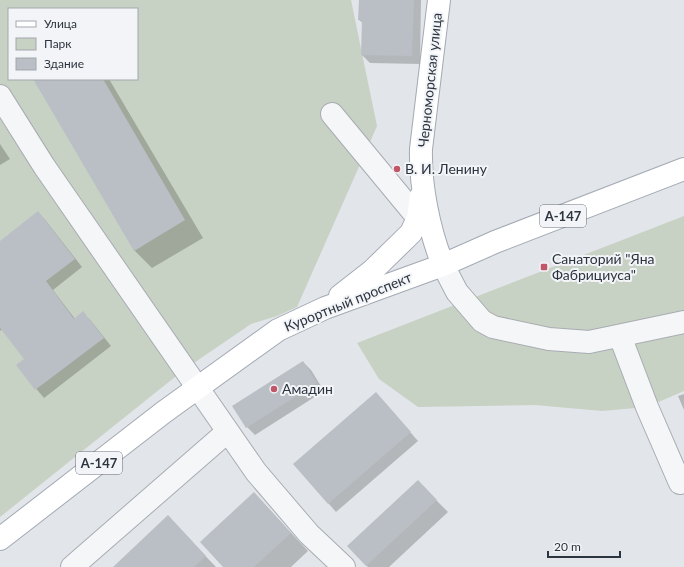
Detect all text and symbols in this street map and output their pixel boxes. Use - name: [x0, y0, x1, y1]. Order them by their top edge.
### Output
- legend: [8, 8, 138, 80]
- street label: Черноморская улица: [414, 12, 445, 148]
- text: Улица: [44, 16, 77, 31]
- text: Парк: [44, 36, 72, 51]
- text: Здание: [44, 56, 84, 71]
- place label: В. И. Ленину: [405, 160, 488, 177]
- marker: В. И. Ленину: [392, 164, 402, 174]
- road number: А-147: [540, 205, 586, 227]
- place label: Санаторий "Яна Фабрициуса": [552, 250, 655, 283]
- marker: Санаторий "Яна Фабрициуса": [539, 262, 549, 272]
- street label: Курортный проспект: [282, 268, 414, 335]
- place label: Амадин: [282, 380, 333, 397]
- marker: Амадин: [269, 384, 279, 394]
- road number: А-147: [76, 452, 122, 474]
- scale bar: [548, 533, 620, 559]
- text: 20 m: [554, 539, 581, 554]

